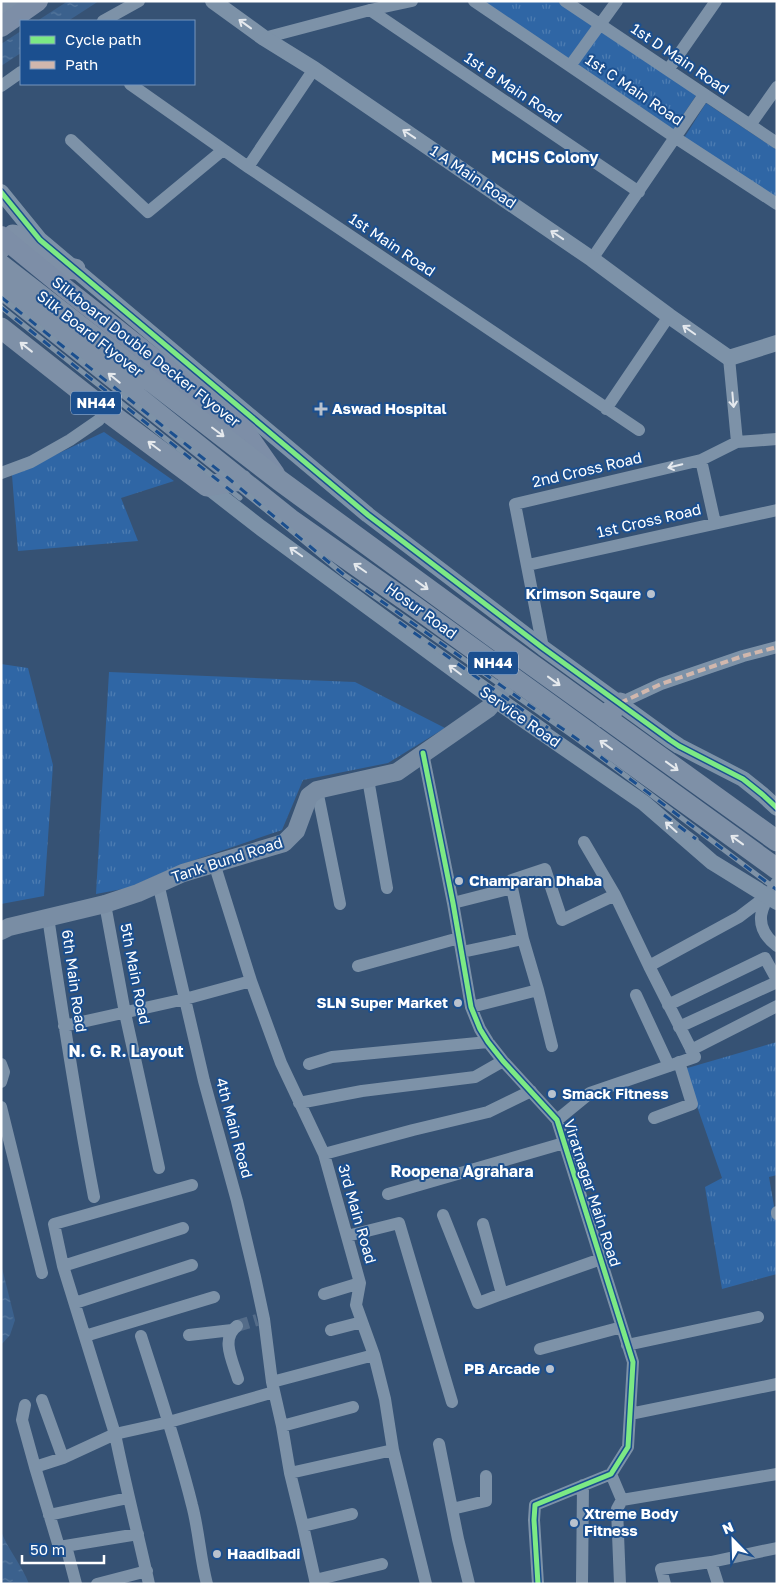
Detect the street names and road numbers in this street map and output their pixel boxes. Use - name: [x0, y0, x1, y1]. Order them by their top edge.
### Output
- street label: 1st D Main Road: [628, 19, 733, 98]
- street label: 1st B Main Road: [461, 48, 566, 126]
- street label: 1st C Main Road: [582, 50, 687, 129]
- street label: 1 A Main Road: [427, 141, 520, 212]
- street label: 1st Main Road: [346, 209, 439, 280]
- street label: Silkboard Double Decker Flyover: [49, 272, 244, 430]
- street label: Silk Board Flyover: [34, 286, 147, 380]
- road number: NH44: [71, 392, 121, 414]
- street label: 2nd Cross Road: [530, 448, 643, 490]
- street label: 1st Cross Road: [595, 499, 703, 541]
- street label: Hosur Road: [382, 578, 461, 642]
- road number: NH44: [468, 651, 518, 674]
- street label: Service Road: [477, 682, 564, 751]
- street label: Tank Bund Road: [169, 833, 285, 886]
- street label: 5th Main Road: [117, 922, 155, 1026]
- street label: 6th Main Road: [59, 929, 91, 1033]
- street label: 4th Main Road: [213, 1076, 257, 1180]
- street label: Viratnagar Main Road: [561, 1117, 625, 1269]
- street label: 3rd Main Road: [335, 1162, 381, 1266]

